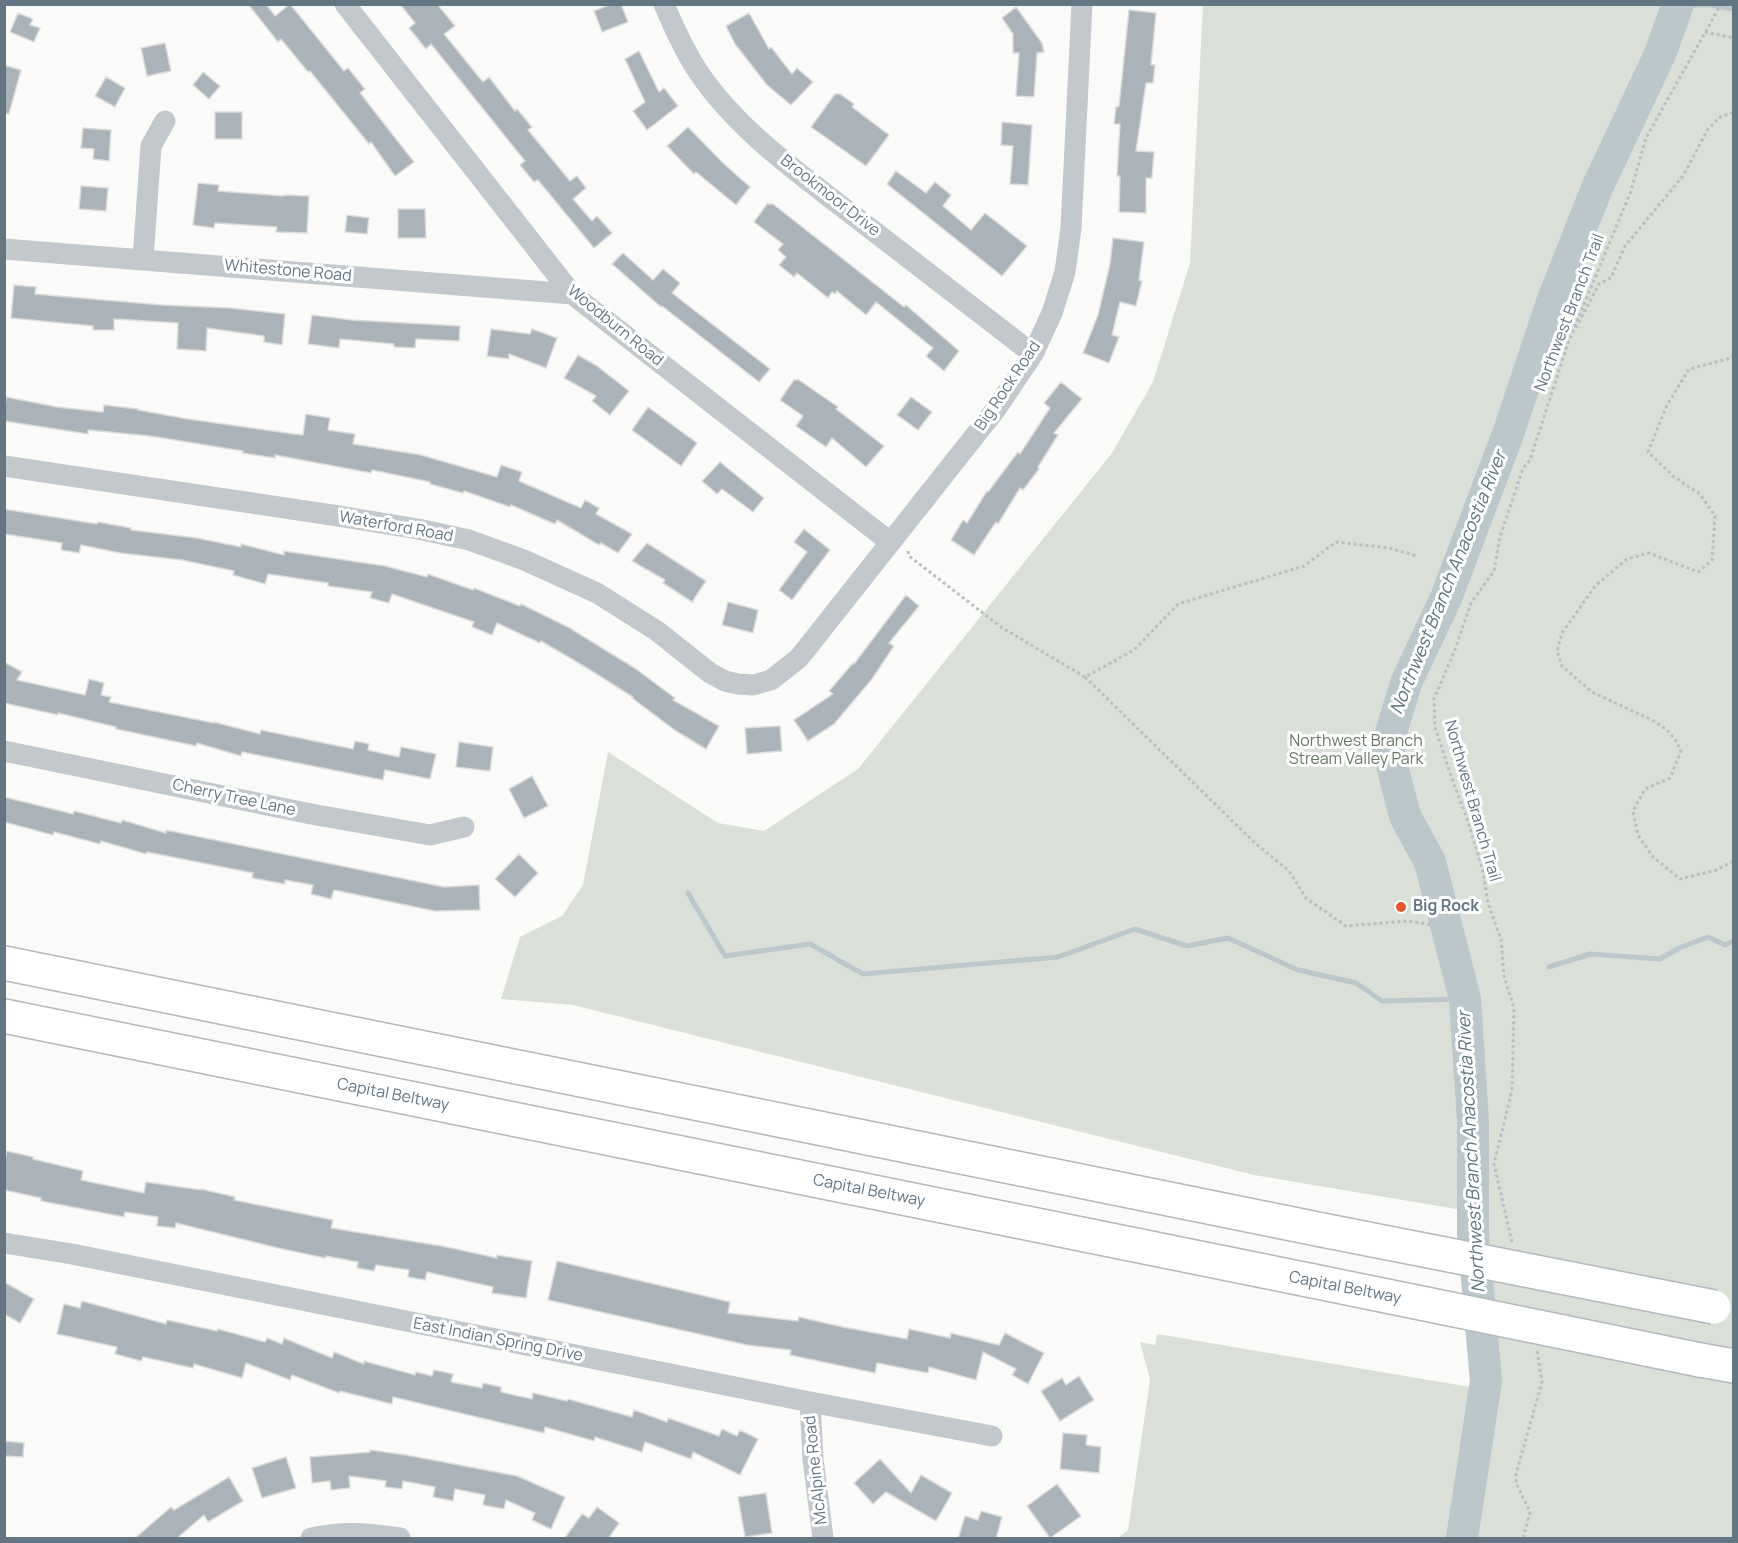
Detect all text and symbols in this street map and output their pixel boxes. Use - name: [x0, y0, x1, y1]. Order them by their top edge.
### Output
- street label: Brookmoor Drive: [776, 151, 884, 241]
- street label: Northwest Branch Trail: [1531, 232, 1609, 394]
- street label: Whitestone Road: [224, 256, 352, 286]
- street label: Woodburn Road: [563, 281, 667, 371]
- street label: Big Rock Road: [971, 338, 1045, 434]
- water label: Northwest Branch Anacostia River: [1386, 448, 1512, 718]
- street label: Waterford Road: [338, 508, 454, 546]
- street label: Northwest Branch Trail: [1440, 718, 1504, 884]
- park label: Northwest Branch Stream Valley Park: [1289, 732, 1423, 770]
- street label: Cherry Tree Lane: [171, 776, 297, 820]
- place label: Big Rock: [1413, 897, 1479, 917]
- marker: Big Rock: [1394, 900, 1408, 914]
- water label: Northwest Branch Anacostia River: [1454, 1011, 1490, 1293]
- street label: Capital Beltway: [335, 1075, 451, 1115]
- street label: Capital Beltway: [811, 1171, 927, 1211]
- street label: Capital Beltway: [1287, 1268, 1403, 1308]
- street label: East Indian Spring Drive: [412, 1314, 584, 1366]
- street label: McAlpine Road: [801, 1415, 831, 1525]

